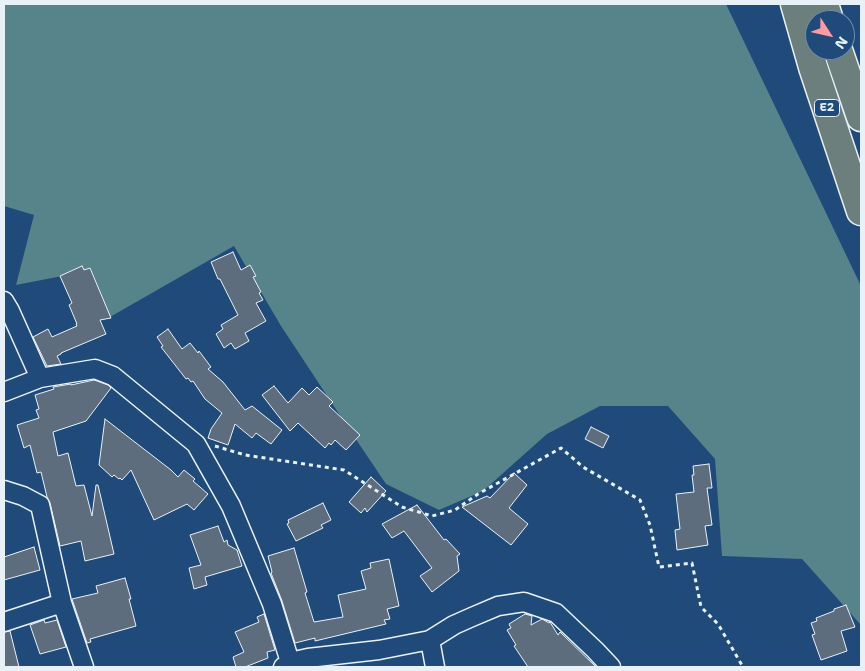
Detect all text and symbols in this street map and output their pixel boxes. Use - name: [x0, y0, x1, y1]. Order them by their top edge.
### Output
- north arrow: [805, 10, 855, 60]
- text: N: [831, 33, 852, 53]
- road number: E2: [814, 100, 840, 116]

